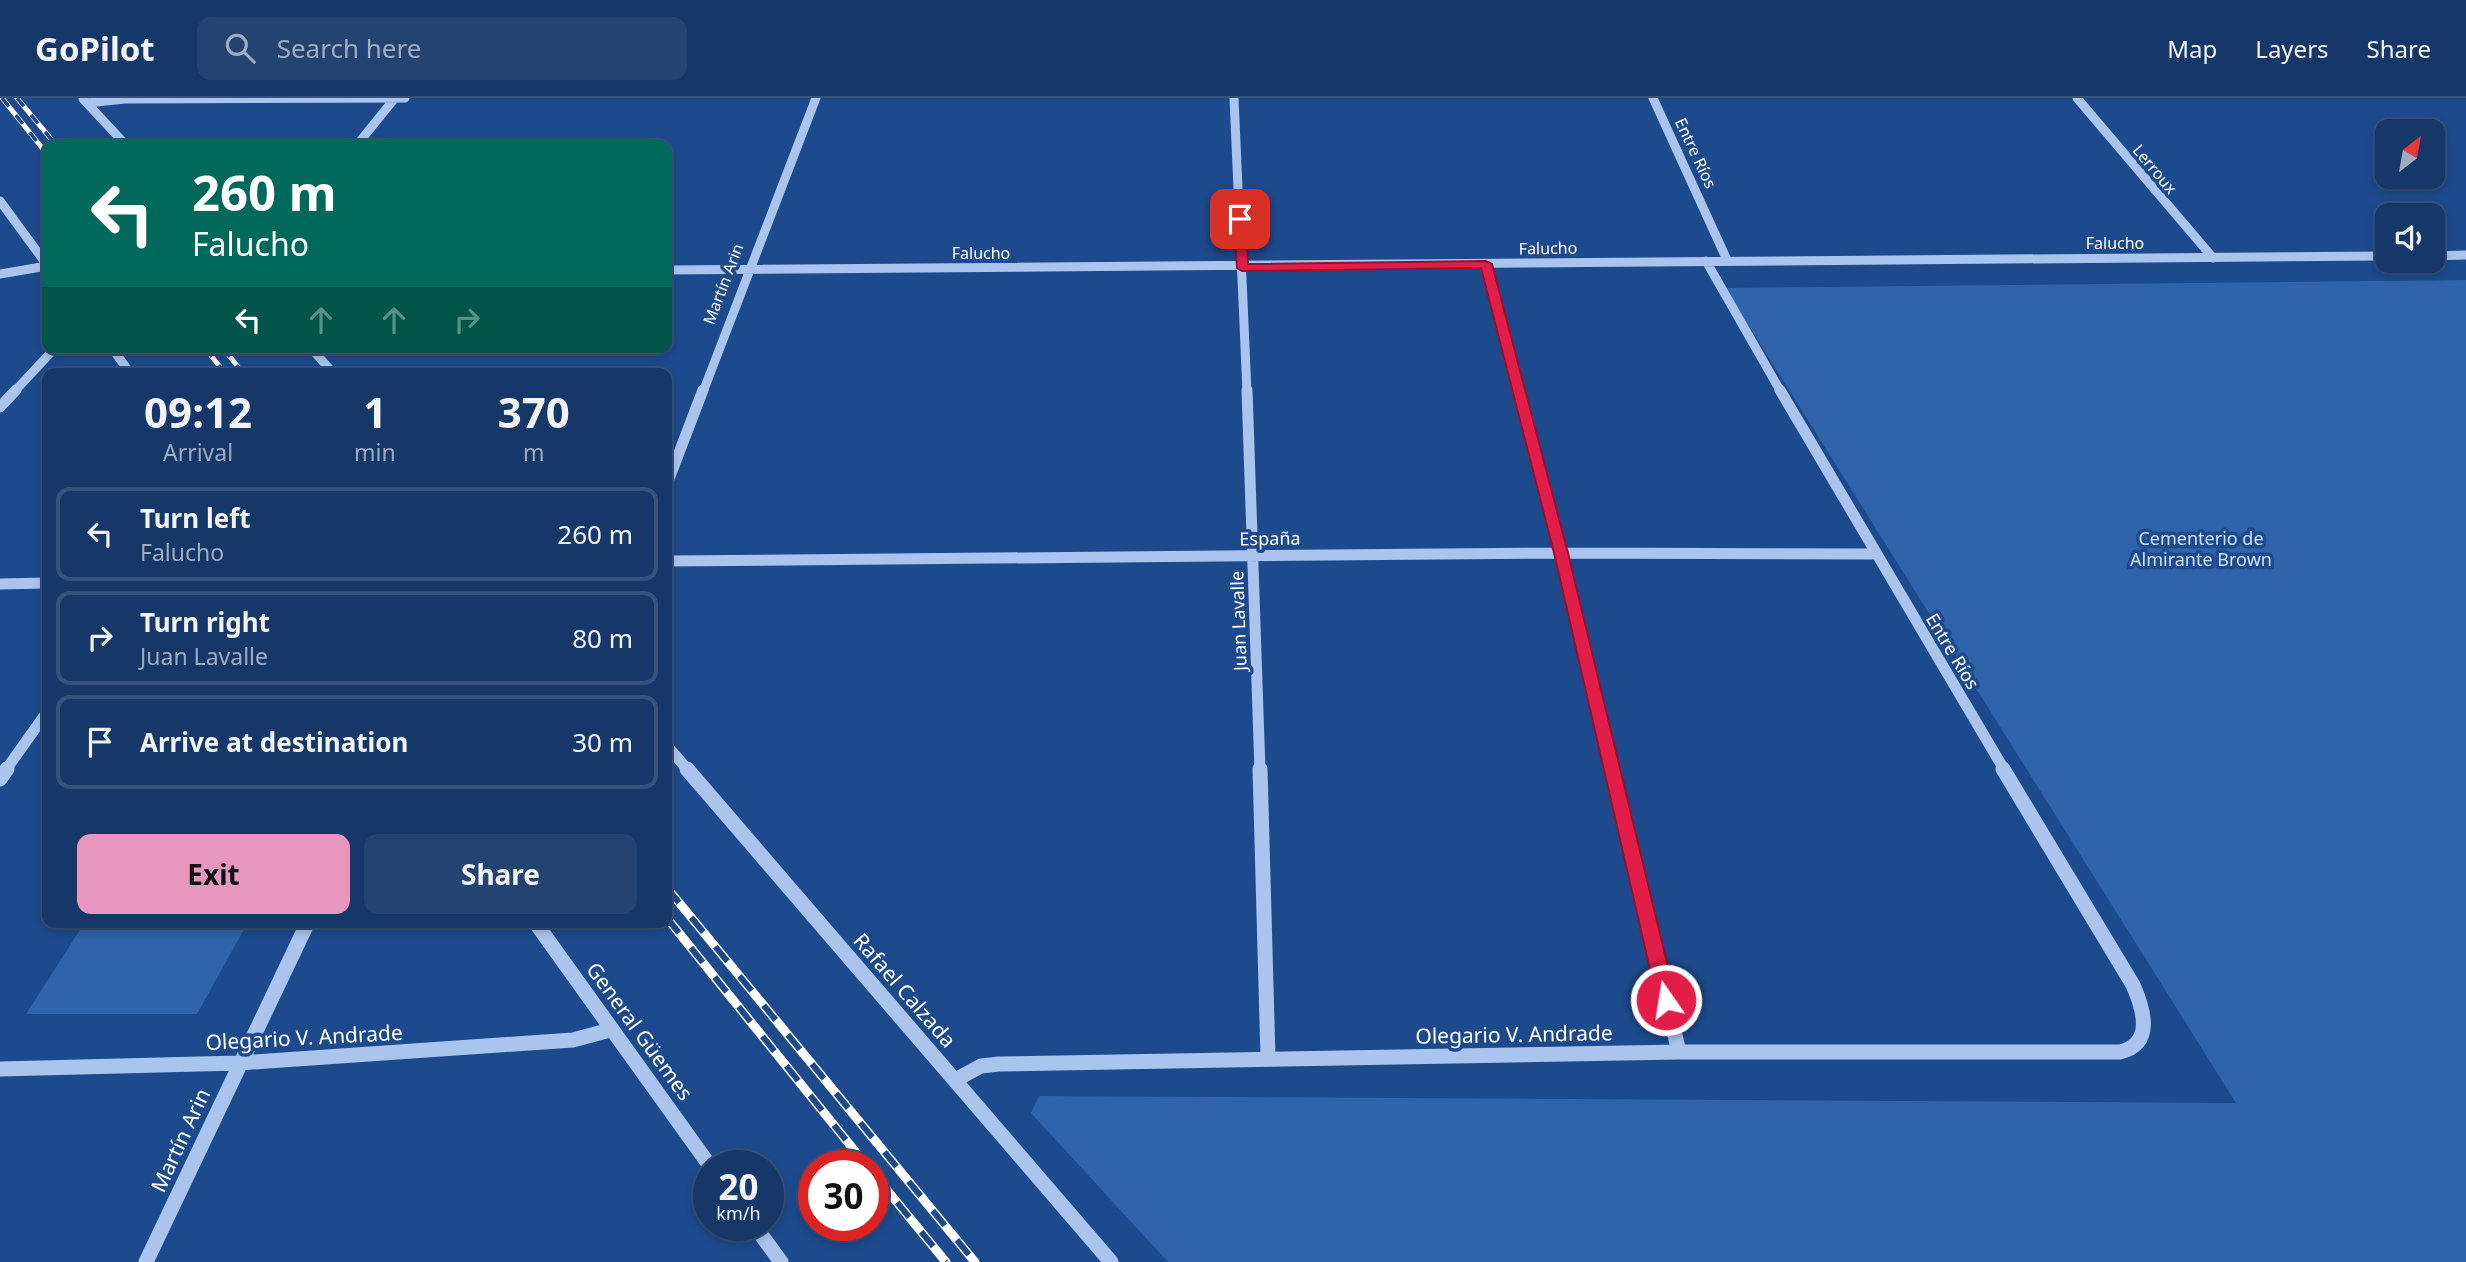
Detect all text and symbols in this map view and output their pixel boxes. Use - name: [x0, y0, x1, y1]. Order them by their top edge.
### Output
- search box: [197, 17, 687, 80]
- text: GoPilot: [35, 26, 155, 71]
- icon: search: [221, 29, 259, 67]
- text: Search here: [277, 30, 421, 66]
- text: Map: [2167, 32, 2217, 65]
- text: Layers: [2255, 32, 2329, 65]
- text: Share: [2367, 32, 2431, 65]
- street label: Entre Ríos: [1670, 114, 1722, 192]
- north arrow: [2375, 119, 2445, 189]
- map controls: [2375, 119, 2445, 273]
- street label: Lerroux: [2128, 140, 2183, 199]
- text: 260 m: [192, 159, 337, 225]
- icon: left: [77, 168, 168, 259]
- pin: [1210, 189, 1270, 249]
- icon: arrive: [1221, 200, 1259, 238]
- button: sound: [2375, 203, 2445, 273]
- text: Falucho: [192, 222, 309, 265]
- street label: Falucho: [2086, 232, 2144, 254]
- street label: Falucho: [1519, 236, 1577, 260]
- street label: Martín Arin: [698, 240, 748, 328]
- street label: Falucho: [952, 242, 1010, 264]
- icon: left: [229, 301, 267, 339]
- icon: ahead: [302, 301, 340, 339]
- icon: ahead: [375, 301, 413, 339]
- icon: right: [448, 301, 486, 339]
- text: 09:12: [144, 383, 252, 440]
- text: 1: [363, 383, 387, 440]
- text: 370: [498, 383, 570, 440]
- text: Arrival: [163, 436, 233, 468]
- text: min: [354, 436, 396, 468]
- text: m: [523, 436, 545, 468]
- text: Turn left: [140, 500, 251, 536]
- icon: left: [81, 515, 119, 553]
- text: 260 m: [557, 516, 633, 552]
- street label: España: [1239, 525, 1301, 551]
- park label: Cementerio de Almirante Brown: [2130, 526, 2272, 571]
- text: Falucho: [140, 536, 224, 568]
- street label: Juan Lavalle: [1224, 571, 1252, 673]
- text: Turn right: [140, 604, 270, 640]
- street label: Entre Ríos: [1921, 608, 1985, 694]
- icon: right: [81, 619, 119, 657]
- text: 80 m: [572, 620, 633, 656]
- text: Juan Lavalle: [140, 640, 268, 672]
- icon: arrive: [81, 723, 119, 761]
- text: Arrive at destination: [140, 724, 409, 760]
- text: 30 m: [572, 724, 633, 760]
- button: Exit: [77, 834, 350, 914]
- button: Share: [364, 834, 637, 914]
- street label: Rafael Calzada: [847, 927, 963, 1053]
- street label: General Güemes: [580, 956, 700, 1106]
- position arrow: [1629, 963, 1703, 1037]
- street label: Olegario V. Andrade: [205, 1018, 403, 1056]
- street label: Olegario V. Andrade: [1415, 1018, 1613, 1050]
- street label: Martín Arin: [144, 1084, 216, 1196]
- speed limit sign: 30: [798, 1150, 889, 1241]
- text: 20: [718, 1163, 759, 1210]
- text: km/h: [716, 1201, 761, 1225]

